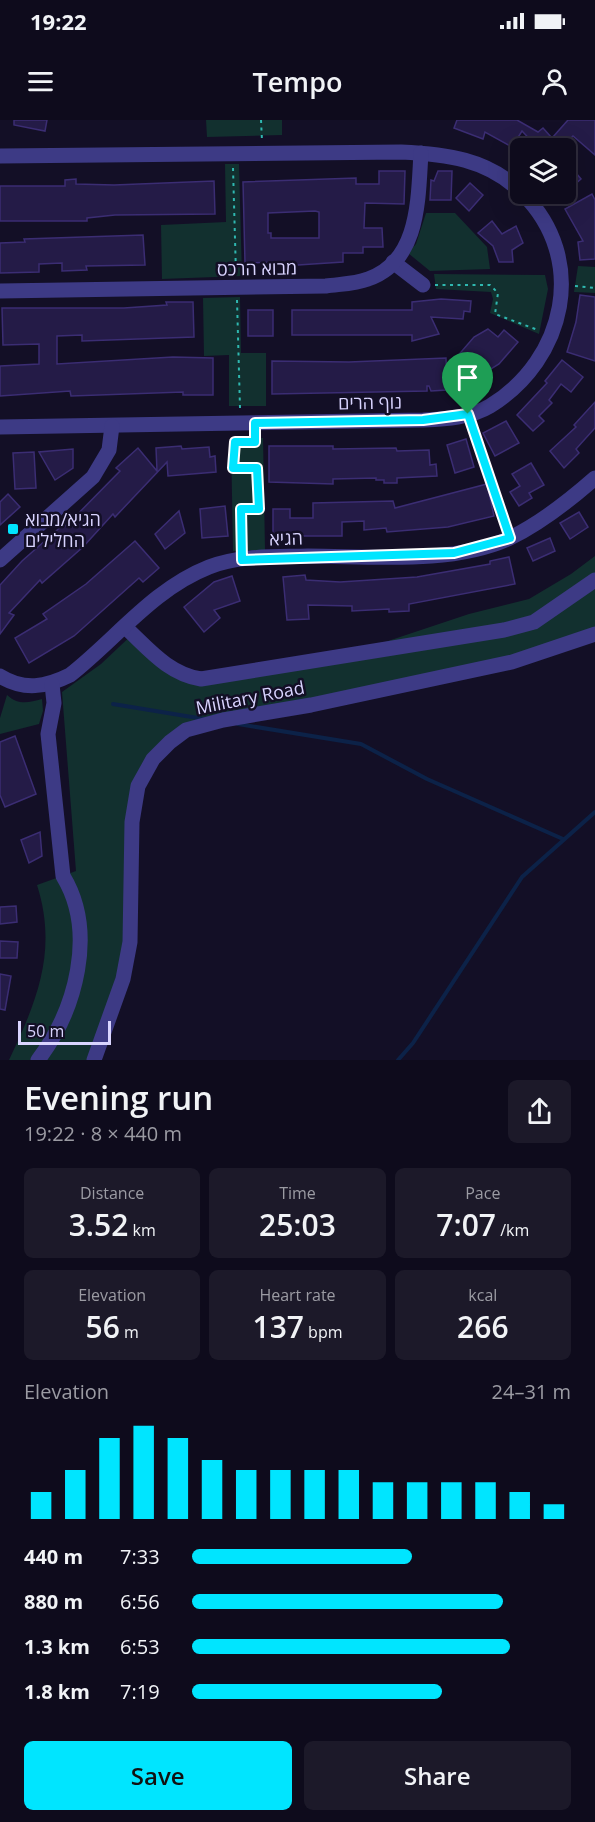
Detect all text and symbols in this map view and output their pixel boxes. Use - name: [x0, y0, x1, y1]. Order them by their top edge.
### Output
- text: 19:22: [30, 6, 87, 36]
- text: Tempo: [253, 63, 342, 100]
- icon: menu: [24, 65, 57, 98]
- icon: person: [538, 65, 571, 98]
- map controls: [510, 138, 576, 204]
- button: layers: [510, 138, 576, 204]
- street label: מבוא הרכס: [217, 255, 297, 281]
- pin: [442, 352, 493, 414]
- icon: arrive: [451, 361, 484, 394]
- street label: נוף הרים: [338, 389, 402, 415]
- place label: הגיא/מבוא החלילים: [25, 507, 101, 552]
- marker: הגיא/מבוא החלילים: [6, 522, 20, 536]
- street label: הגיא: [269, 525, 303, 551]
- street label: Military Road: [194, 675, 306, 719]
- scale bar: [18, 1018, 111, 1046]
- text: 50 m: [27, 1020, 64, 1042]
- text: Evening run: [24, 1075, 213, 1120]
- button: share: [508, 1080, 571, 1143]
- text: 19:22 · 8 × 440 m: [24, 1120, 182, 1147]
- text: Distance: [80, 1182, 144, 1204]
- text: Time: [279, 1182, 316, 1204]
- text: Pace: [465, 1182, 500, 1204]
- text: 3.52: [69, 1204, 128, 1245]
- text: 25:03: [259, 1204, 336, 1245]
- text: 7:07: [436, 1204, 496, 1245]
- text: km: [128, 1219, 156, 1241]
- text: /km: [496, 1219, 529, 1241]
- text: Elevation: [78, 1284, 146, 1306]
- text: Heart rate: [259, 1284, 336, 1306]
- text: kcal: [468, 1284, 497, 1306]
- text: 56: [86, 1306, 120, 1347]
- text: 137: [252, 1306, 304, 1347]
- text: 266: [457, 1306, 509, 1347]
- text: m: [120, 1321, 139, 1343]
- text: bpm: [304, 1321, 343, 1343]
- text: Elevation: [24, 1378, 109, 1405]
- text: 24–31 m: [492, 1378, 571, 1405]
- text: 440 m: [24, 1543, 83, 1570]
- text: 7:33: [120, 1543, 160, 1570]
- text: 880 m: [24, 1588, 83, 1615]
- text: 6:56: [120, 1588, 160, 1615]
- text: 1.3 km: [24, 1633, 90, 1660]
- text: 6:53: [120, 1633, 160, 1660]
- text: 1.8 km: [24, 1678, 90, 1705]
- text: 7:19: [120, 1678, 160, 1705]
- button: Save: [24, 1741, 292, 1810]
- button: Share: [304, 1741, 571, 1810]

